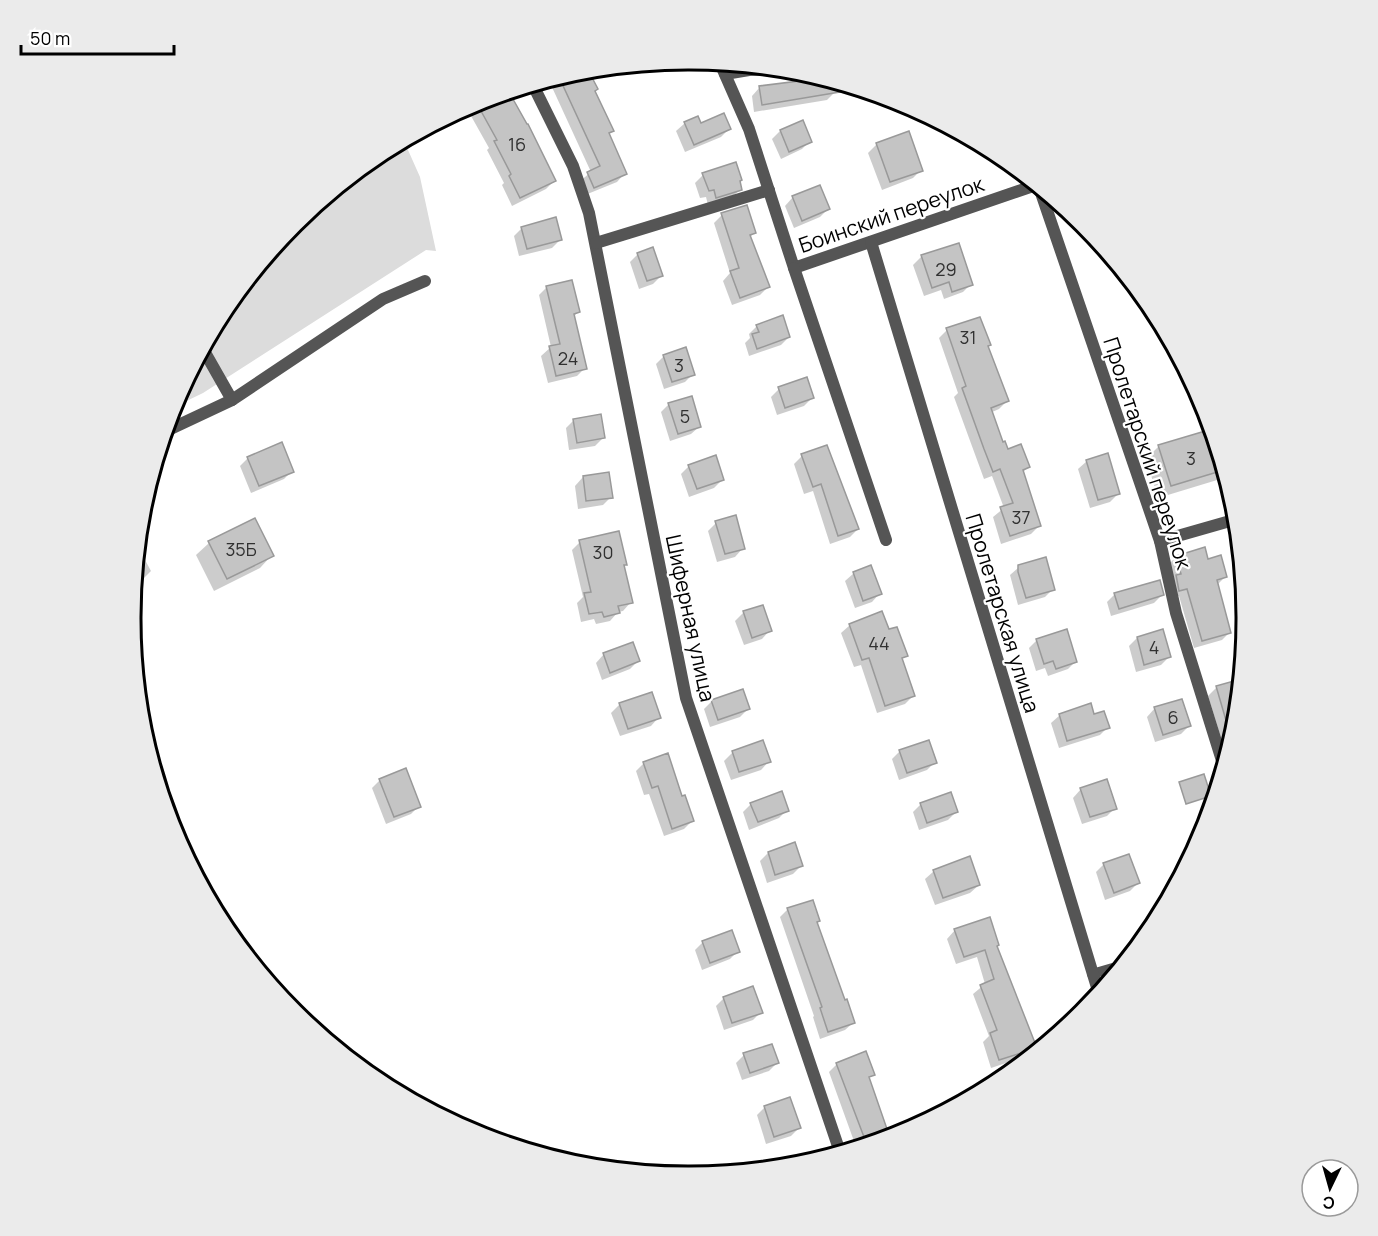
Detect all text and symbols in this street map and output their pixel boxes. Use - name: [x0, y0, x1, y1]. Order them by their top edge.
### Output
- scale bar: [21, 18, 174, 56]
- text: 50 m: [30, 26, 70, 50]
- house number: 16: [508, 132, 526, 156]
- street label: Боинский переулок: [795, 169, 988, 259]
- house number: 29: [935, 257, 957, 281]
- house number: 31: [960, 325, 976, 349]
- street label: Пролетарский переулок: [1097, 333, 1199, 573]
- house number: 24: [558, 346, 578, 370]
- house number: 3: [674, 353, 684, 377]
- house number: 5: [680, 404, 690, 428]
- house number: 3: [1186, 446, 1196, 470]
- house number: 37: [1012, 505, 1031, 529]
- street label: Пролетарская улица: [959, 510, 1047, 716]
- street label: Шиферная улица: [660, 532, 722, 704]
- house number: 35Б: [225, 537, 257, 561]
- house number: 30: [593, 540, 613, 564]
- house number: 44: [868, 631, 890, 655]
- house number: 4: [1149, 635, 1159, 659]
- house number: 6: [1167, 705, 1179, 729]
- north arrow: [1300, 1158, 1360, 1218]
- text: С: [1322, 1191, 1336, 1214]

